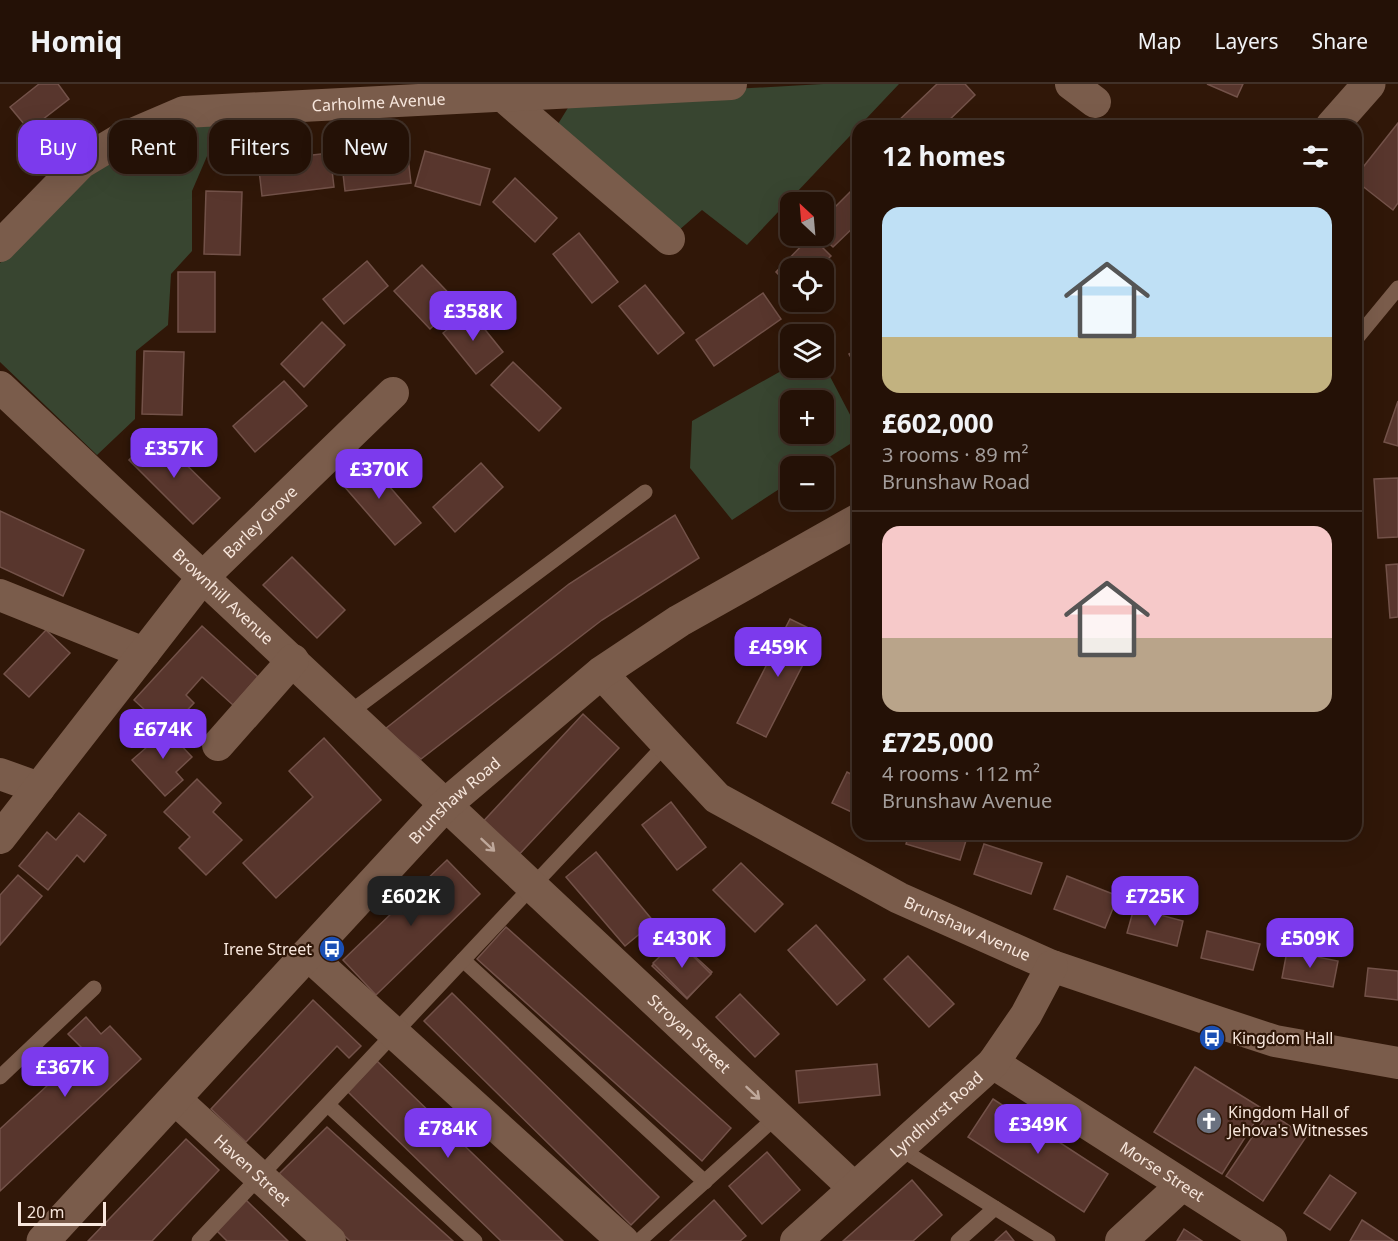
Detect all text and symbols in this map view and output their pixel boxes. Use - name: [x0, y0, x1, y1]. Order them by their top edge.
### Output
- text: Homiq: [30, 22, 122, 60]
- text: Map: [1138, 27, 1182, 55]
- text: Layers: [1215, 27, 1279, 55]
- text: Share: [1312, 27, 1368, 55]
- street label: Carholme Avenue: [311, 88, 446, 116]
- chip: Buy: [18, 120, 97, 174]
- chip: Rent: [109, 120, 197, 174]
- chip: Filters: [209, 120, 311, 174]
- chip: New: [323, 120, 409, 174]
- text: 12 homes: [882, 138, 1006, 174]
- icon: filters: [1299, 140, 1332, 173]
- north arrow: [780, 192, 834, 246]
- map controls: [780, 192, 834, 510]
- icon: home: [1053, 246, 1161, 354]
- button: locate: [780, 258, 834, 312]
- pin: £358K: [431, 291, 515, 342]
- text: £358K: [443, 297, 503, 324]
- button: layers: [780, 324, 834, 378]
- button: +: [780, 390, 834, 444]
- text: £602,000: [882, 405, 994, 441]
- pin: £357K: [132, 428, 216, 479]
- text: £357K: [144, 434, 204, 461]
- text: 3 rooms · 89 m²: [882, 441, 1029, 468]
- pin: £370K: [337, 449, 421, 500]
- text: £370K: [349, 455, 409, 482]
- button: −: [780, 456, 834, 510]
- text: Brunshaw Road: [882, 468, 1030, 495]
- street label: Barley Grove: [218, 481, 302, 563]
- street label: Brownhill Avenue: [168, 543, 279, 649]
- icon: home: [1053, 565, 1161, 673]
- pin: £459K: [736, 627, 820, 678]
- text: £459K: [748, 633, 808, 660]
- pin: £674K: [121, 709, 205, 760]
- text: £674K: [133, 715, 193, 742]
- text: £725,000: [882, 724, 994, 760]
- street label: Brunshaw Road: [403, 752, 505, 849]
- text: 4 rooms · 112 m²: [882, 760, 1040, 787]
- text: Brunshaw Avenue: [882, 787, 1052, 814]
- one-way arrow: [480, 838, 495, 852]
- pin: £602K: [369, 876, 453, 927]
- pin: £725K: [1113, 876, 1197, 927]
- text: £602K: [381, 882, 441, 909]
- text: £725K: [1125, 882, 1185, 909]
- street label: Brunshaw Avenue: [901, 891, 1034, 966]
- pin: £430K: [640, 918, 724, 969]
- pin: £509K: [1268, 918, 1352, 969]
- text: £430K: [652, 924, 712, 951]
- text: £509K: [1280, 924, 1340, 951]
- bus stop icon: Irene Street: [317, 934, 347, 964]
- place label: Irene Street: [224, 938, 312, 960]
- street label: Stroyan Street: [643, 989, 736, 1078]
- bus stop icon: Kingdom Hall: [1197, 1023, 1227, 1053]
- place label: Kingdom Hall: [1232, 1027, 1334, 1049]
- pin: £367K: [23, 1047, 107, 1098]
- text: £367K: [35, 1053, 95, 1080]
- street label: Lyndhurst Road: [885, 1066, 988, 1162]
- one-way arrow: [745, 1086, 760, 1100]
- place label: Kingdom Hall of Jehova's Witnesses: [1226, 1101, 1368, 1141]
- pin: £349K: [996, 1104, 1080, 1155]
- church icon: Kingdom Hall of Jehova's Witnesses: [1194, 1106, 1224, 1136]
- pin: £784K: [406, 1108, 490, 1159]
- text: £349K: [1008, 1110, 1068, 1137]
- text: £784K: [418, 1114, 478, 1141]
- street label: Haven Street: [209, 1129, 296, 1211]
- street label: Morse Street: [1116, 1136, 1209, 1207]
- scale bar: [18, 1199, 106, 1226]
- text: 20 m: [27, 1201, 64, 1223]

